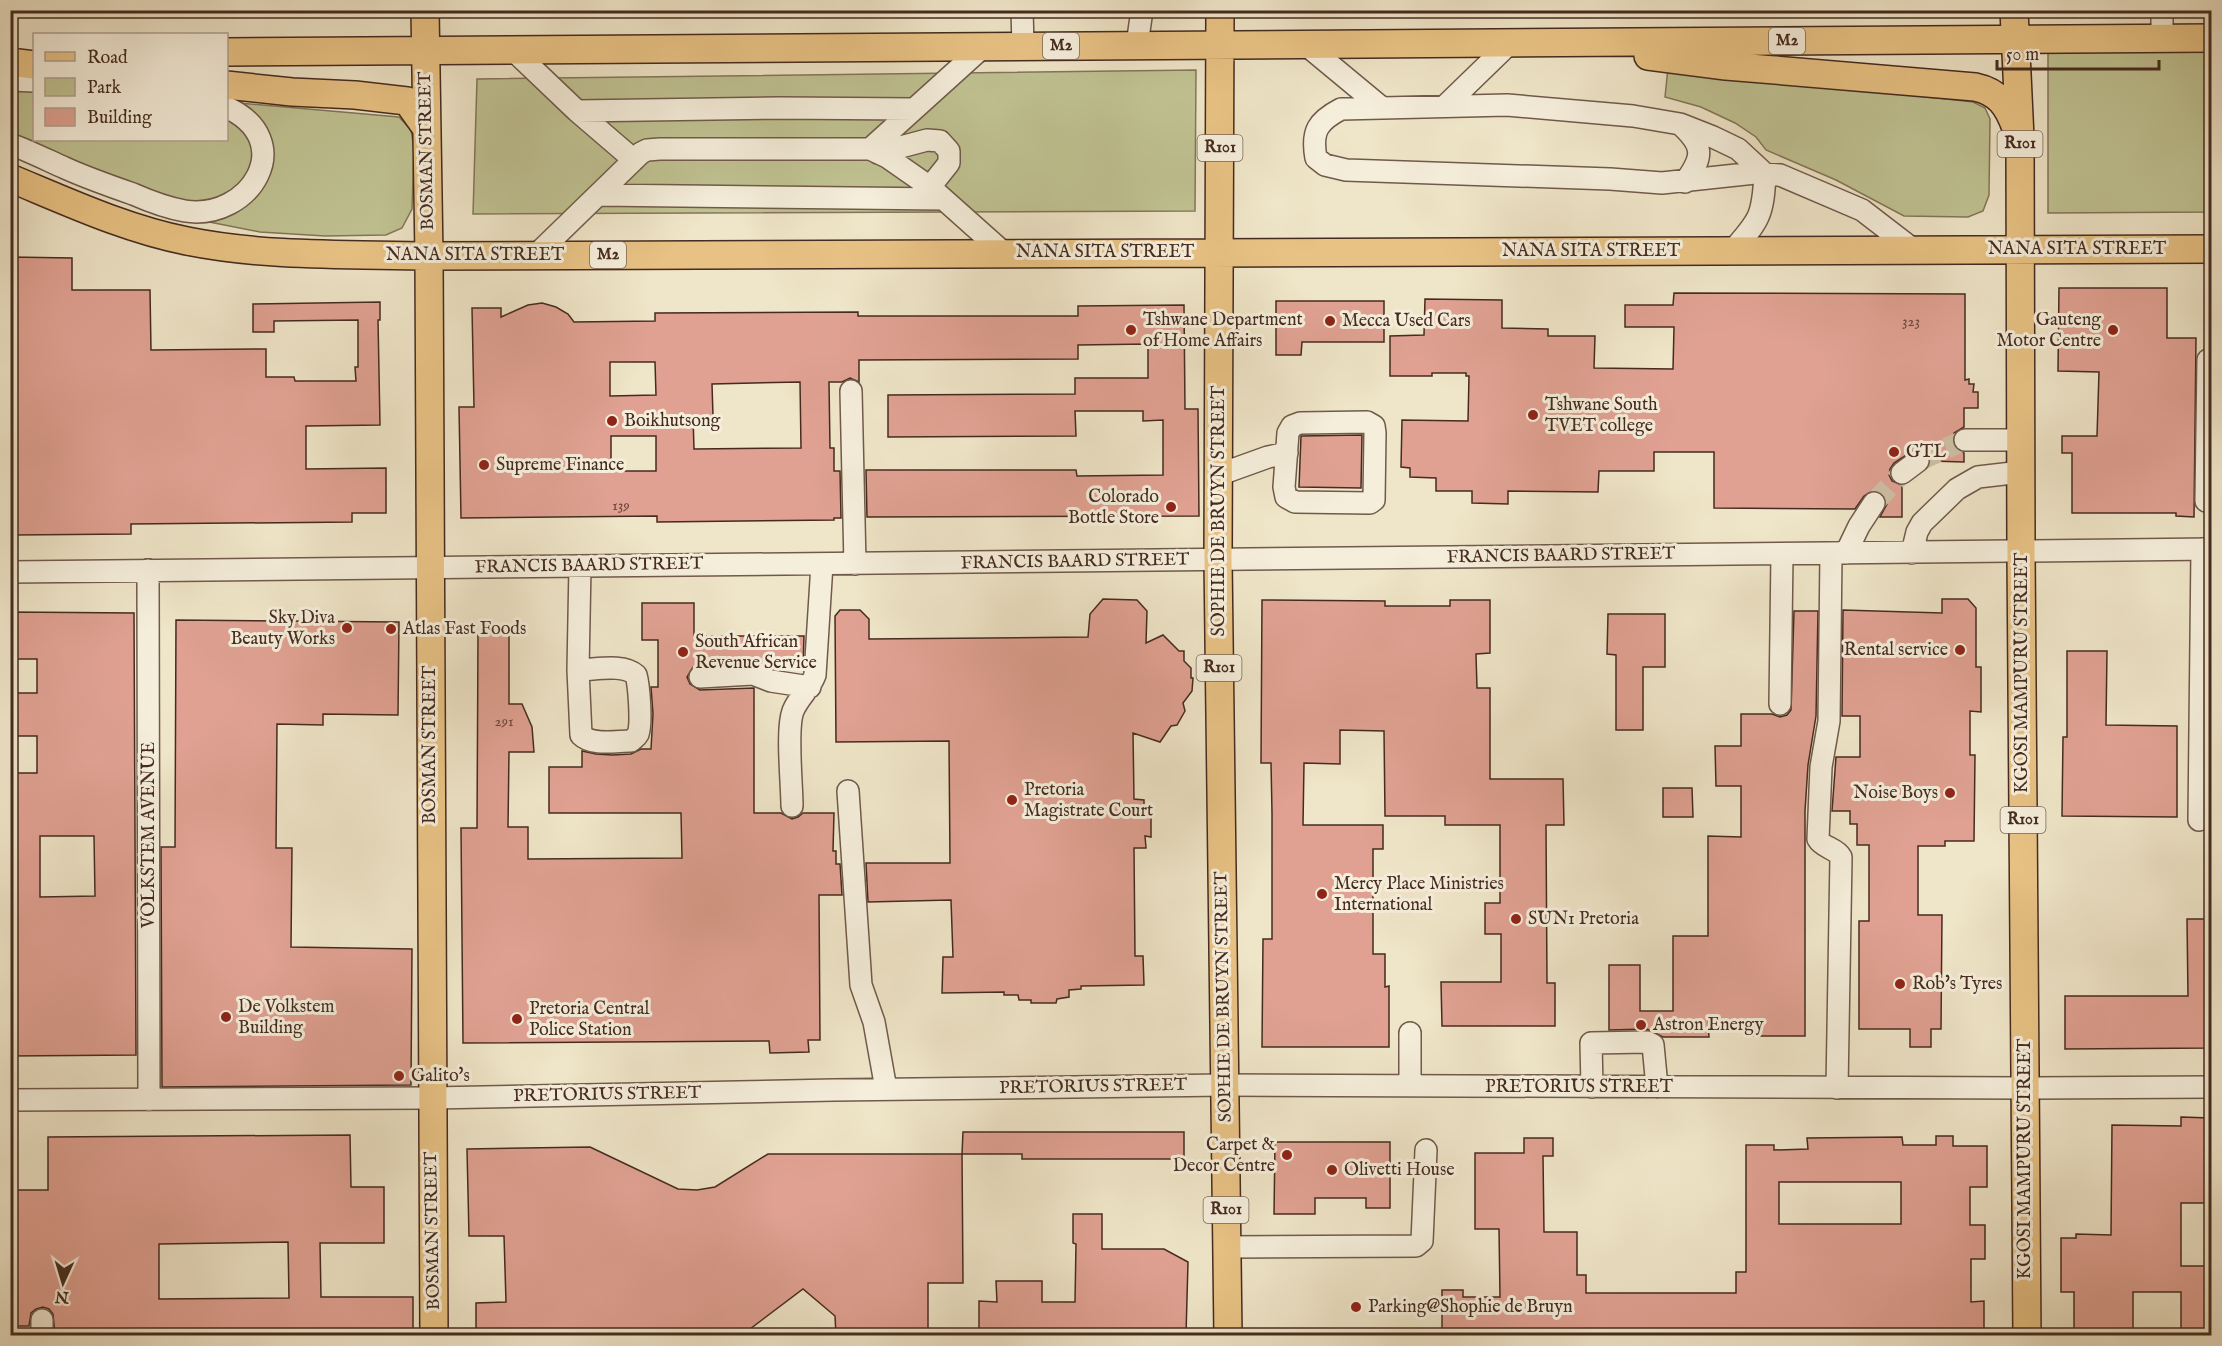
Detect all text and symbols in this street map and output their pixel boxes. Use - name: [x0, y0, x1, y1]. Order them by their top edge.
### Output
- road number: M2: [1769, 28, 1805, 54]
- legend: [33, 33, 228, 141]
- road number: M2: [1043, 33, 1079, 59]
- scale bar: [1997, 33, 2159, 71]
- text: 50 m: [2006, 44, 2039, 67]
- text: Road: [87, 47, 128, 70]
- street label: BOSMAN STREET: [414, 71, 440, 231]
- text: Park: [87, 77, 122, 100]
- text: Building: [87, 107, 152, 130]
- road number: R101: [1998, 131, 2042, 157]
- road number: R101: [1198, 135, 1242, 161]
- street label: NANA SITA STREET: [1988, 238, 2166, 261]
- street label: NANA SITA STREET: [1502, 240, 1680, 263]
- street label: NANA SITA STREET: [1016, 241, 1194, 264]
- road number: M2: [590, 242, 626, 268]
- street label: NANA SITA STREET: [386, 244, 564, 267]
- place label: Tshwane Department of Home Affairs: [1143, 309, 1303, 353]
- place label: Gauteng Motor Centre: [1997, 309, 2101, 353]
- place label: Mecca Used Cars: [1342, 310, 1471, 333]
- house number: 323: [1902, 312, 1920, 331]
- marker: Mecca Used Cars: [1323, 314, 1337, 328]
- marker: Tshwane Department of Home Affairs: [1124, 323, 1138, 337]
- marker: Gauteng Motor Centre: [2106, 323, 2120, 337]
- street label: SOPHIE DE BRUYN STREET: [1208, 386, 1231, 636]
- place label: Tshwane South TVET college: [1545, 394, 1658, 438]
- marker: Tshwane South TVET college: [1526, 408, 1540, 422]
- place label: Boikhutsong: [624, 410, 721, 433]
- marker: Boikhutsong: [605, 414, 619, 428]
- place label: GTL: [1906, 441, 1946, 464]
- marker: GTL: [1887, 445, 1901, 459]
- place label: Supreme Finance: [496, 454, 624, 477]
- marker: Supreme Finance: [477, 458, 491, 472]
- place label: Colorado Bottle Store: [1068, 486, 1159, 530]
- house number: 139: [612, 496, 630, 515]
- marker: Colorado Bottle Store: [1164, 500, 1178, 514]
- street label: FRANCIS BAARD STREET: [1447, 543, 1675, 569]
- street label: FRANCIS BAARD STREET: [961, 549, 1189, 575]
- street label: FRANCIS BAARD STREET: [475, 553, 703, 579]
- street label: KGOSI MAMPURU STREET: [2011, 553, 2034, 793]
- place label: Sky Diva Beauty Works: [230, 607, 335, 651]
- place label: Atlas Fast Foods: [402, 618, 526, 641]
- marker: Sky Diva Beauty Works: [340, 621, 354, 635]
- marker: Atlas Fast Foods: [384, 622, 398, 636]
- place label: South African Revenue Service: [695, 631, 817, 675]
- place label: Rental service: [1844, 639, 1948, 662]
- marker: Rental service: [1953, 643, 1967, 657]
- marker: South African Revenue Service: [676, 645, 690, 659]
- road number: R101: [1196, 655, 1242, 681]
- street label: BOSMAN STREET: [419, 666, 442, 824]
- house number: 291: [494, 712, 514, 731]
- street label: VOLKSTEM AVENUE: [138, 742, 161, 929]
- place label: Pretoria Magistrate Court: [1024, 779, 1153, 823]
- place label: Noise Boys: [1853, 782, 1938, 805]
- marker: Noise Boys: [1943, 786, 1957, 800]
- marker: Pretoria Magistrate Court: [1005, 793, 1019, 807]
- road number: R101: [2000, 807, 2046, 833]
- street label: SOPHIE DE BRUYN STREET: [1210, 871, 1238, 1123]
- place label: Mercy Place Ministries International: [1334, 873, 1504, 917]
- marker: Mercy Place Ministries International: [1315, 887, 1329, 901]
- place label: SUN1 Pretoria: [1528, 908, 1639, 931]
- marker: SUN1 Pretoria: [1509, 912, 1523, 926]
- place label: Rob's Tyres: [1912, 973, 2002, 996]
- marker: Rob's Tyres: [1893, 977, 1907, 991]
- place label: De Volkstem Building: [238, 996, 334, 1040]
- place label: Pretoria Central Police Station: [529, 998, 649, 1042]
- marker: De Volkstem Building: [219, 1010, 233, 1024]
- marker: Pretoria Central Police Station: [510, 1012, 524, 1026]
- place label: Astron Energy: [1652, 1014, 1764, 1037]
- marker: Astron Energy: [1634, 1018, 1648, 1032]
- street label: KGOSI MAMPURU STREET: [2014, 1039, 2037, 1279]
- place label: Galito's: [411, 1065, 470, 1088]
- marker: Galito's: [392, 1069, 406, 1083]
- street label: PRETORIUS STREET: [999, 1074, 1187, 1100]
- street label: PRETORIUS STREET: [1485, 1076, 1673, 1099]
- street label: PRETORIUS STREET: [513, 1082, 701, 1108]
- place label: Carpet & Decor Centre: [1173, 1134, 1275, 1178]
- marker: Carpet & Decor Centre: [1280, 1148, 1294, 1162]
- street label: BOSMAN STREET: [420, 1151, 446, 1311]
- place label: Olivetti House: [1344, 1159, 1455, 1182]
- marker: Olivetti House: [1325, 1163, 1339, 1177]
- road number: R101: [1204, 1197, 1248, 1223]
- north arrow: [33, 1253, 93, 1313]
- text: N: [54, 1285, 71, 1306]
- place label: Parking@Shophie de Bruyn: [1368, 1296, 1573, 1319]
- marker: Parking@Shophie de Bruyn: [1349, 1300, 1363, 1314]

